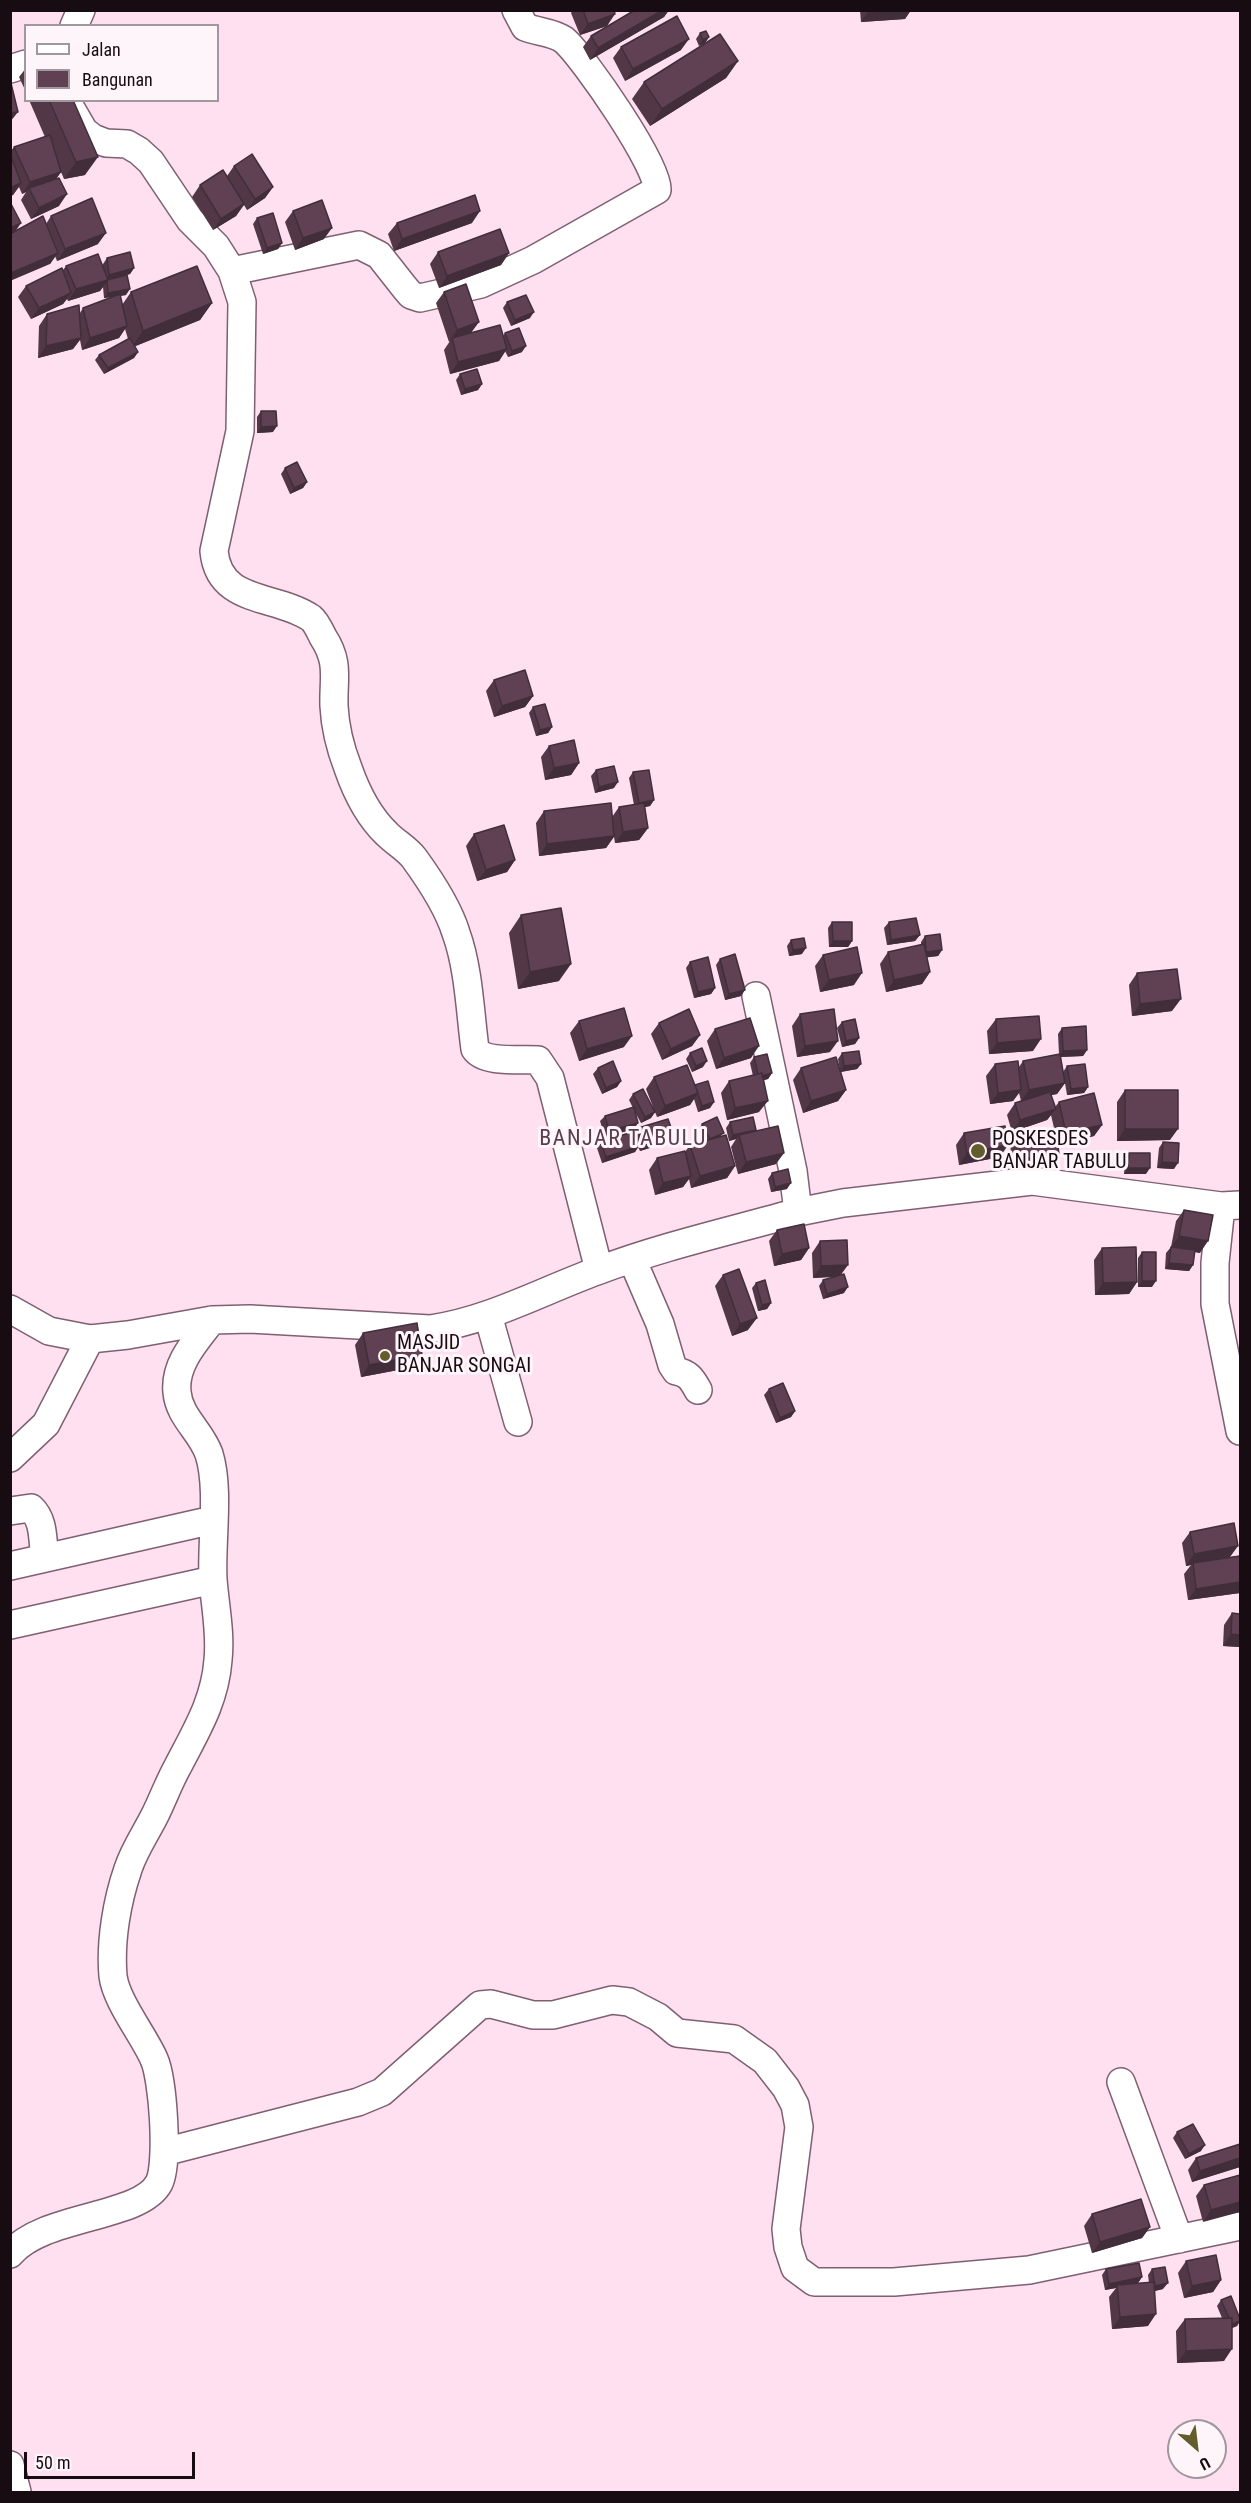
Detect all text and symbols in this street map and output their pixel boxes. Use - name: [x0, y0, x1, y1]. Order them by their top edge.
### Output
- legend: [24, 24, 219, 102]
- text: Jalan: [82, 39, 121, 60]
- text: Bangunan: [82, 69, 153, 90]
- district label: BANJAR TABULU: [539, 1126, 707, 1152]
- place label: POSKESDES BANJAR TABULU: [992, 1128, 1127, 1175]
- marker: POSKESDES BANJAR TABULU: [969, 1142, 987, 1160]
- place label: MASJID BANJAR SONGAI: [397, 1332, 531, 1379]
- marker: MASJID BANJAR SONGAI: [378, 1349, 392, 1363]
- north arrow: [1167, 2419, 1227, 2479]
- scale bar: [27, 2440, 198, 2478]
- text: 50 m: [35, 2452, 70, 2473]
- text: U: [1196, 2453, 1213, 2474]

